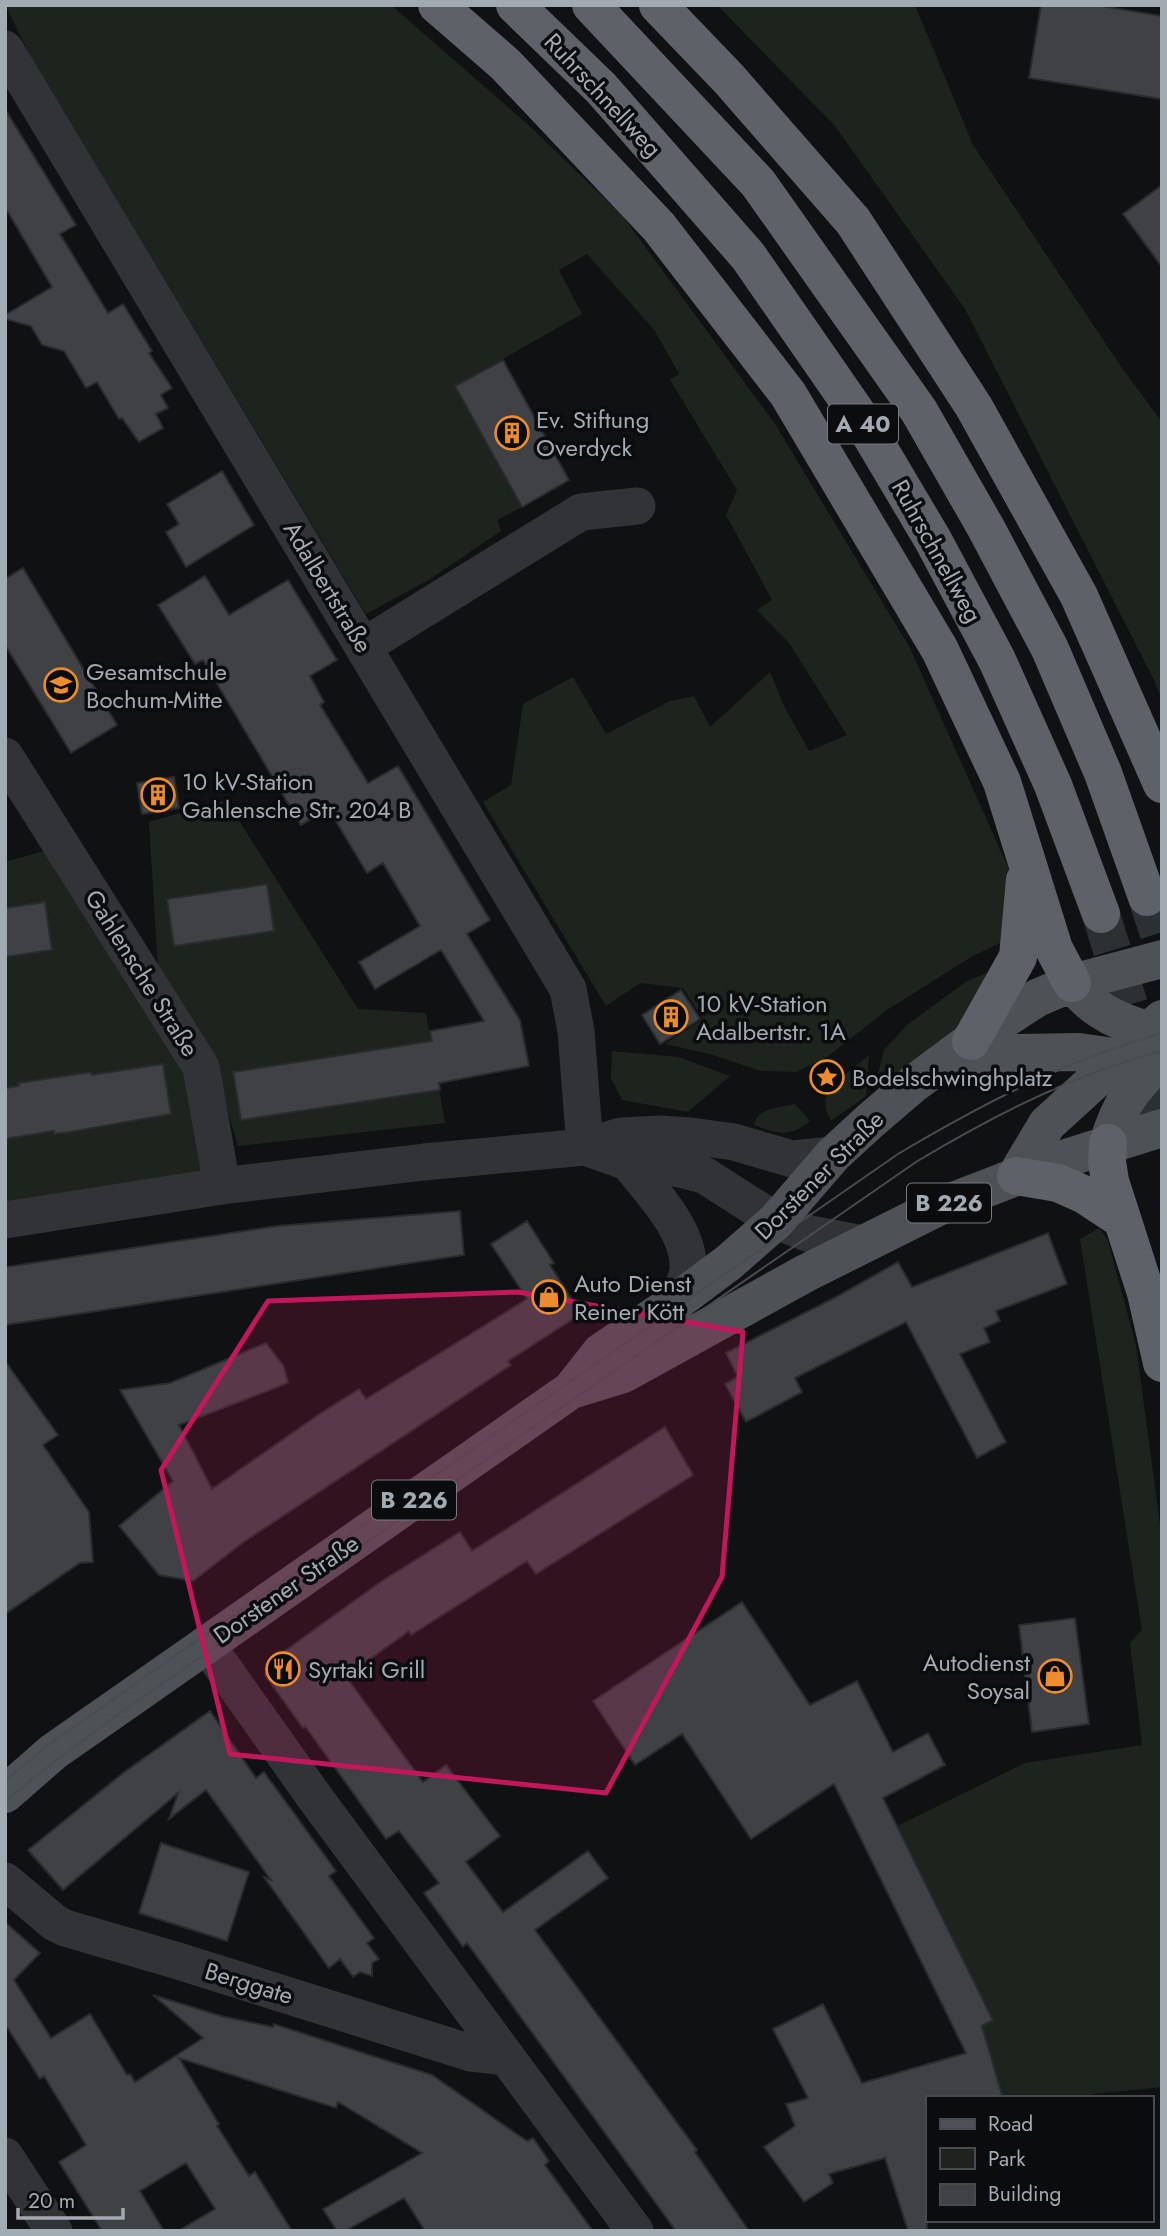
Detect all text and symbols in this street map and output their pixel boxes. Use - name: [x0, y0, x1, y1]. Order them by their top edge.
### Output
- street label: Ruhrschnellweg: [536, 25, 670, 165]
- place label: Ev. Stiftung Overdyck: [536, 402, 649, 465]
- road number: A 40: [828, 404, 898, 444]
- building icon: Ev. Stiftung Overdyck: [493, 414, 531, 452]
- street label: Ruhrschnellweg: [883, 473, 991, 629]
- street label: Adalbertstraße: [275, 515, 381, 659]
- place label: Gesamtschule Bochum-Mitte: [86, 654, 227, 717]
- school or university icon: Gesamtschule Bochum-Mitte: [42, 666, 80, 704]
- place label: 10 kV-Station Gahlensche Str. 204 B: [182, 764, 411, 827]
- building icon: 10 kV-Station Gahlensche Str. 204 B: [139, 776, 177, 814]
- street label: Gahlensche Straße: [77, 883, 207, 1063]
- place label: 10 kV-Station Adalbertstr. 1A: [696, 986, 846, 1049]
- building icon: 10 kV-Station Adalbertstr. 1A: [652, 998, 690, 1036]
- place icon: Bodelschwinghplatz: [808, 1058, 846, 1096]
- place label: Bodelschwinghplatz: [852, 1060, 1053, 1095]
- street label: Dorstener Straße: [746, 1102, 892, 1248]
- road number: B 226: [907, 1184, 991, 1222]
- place label: Auto Dienst Reiner Kött: [574, 1266, 691, 1329]
- shop icon: Auto Dienst Reiner Kött: [530, 1278, 568, 1316]
- road number: B 226: [372, 1480, 456, 1520]
- street label: Dorstener Straße: [206, 1526, 366, 1652]
- place label: Autodienst Soysal: [923, 1645, 1030, 1708]
- restaurant icon: Syrtaki Grill: [264, 1650, 302, 1688]
- place label: Syrtaki Grill: [308, 1652, 425, 1687]
- shop icon: Autodienst Soysal: [1036, 1657, 1074, 1695]
- street label: Berggate: [201, 1953, 297, 2013]
- legend: [926, 2096, 1153, 2222]
- text: Road: [988, 2109, 1033, 2139]
- text: Park: [988, 2144, 1026, 2174]
- scale bar: [18, 2176, 122, 2220]
- text: Building: [988, 2179, 1061, 2209]
- text: 20 m: [28, 2186, 75, 2216]

